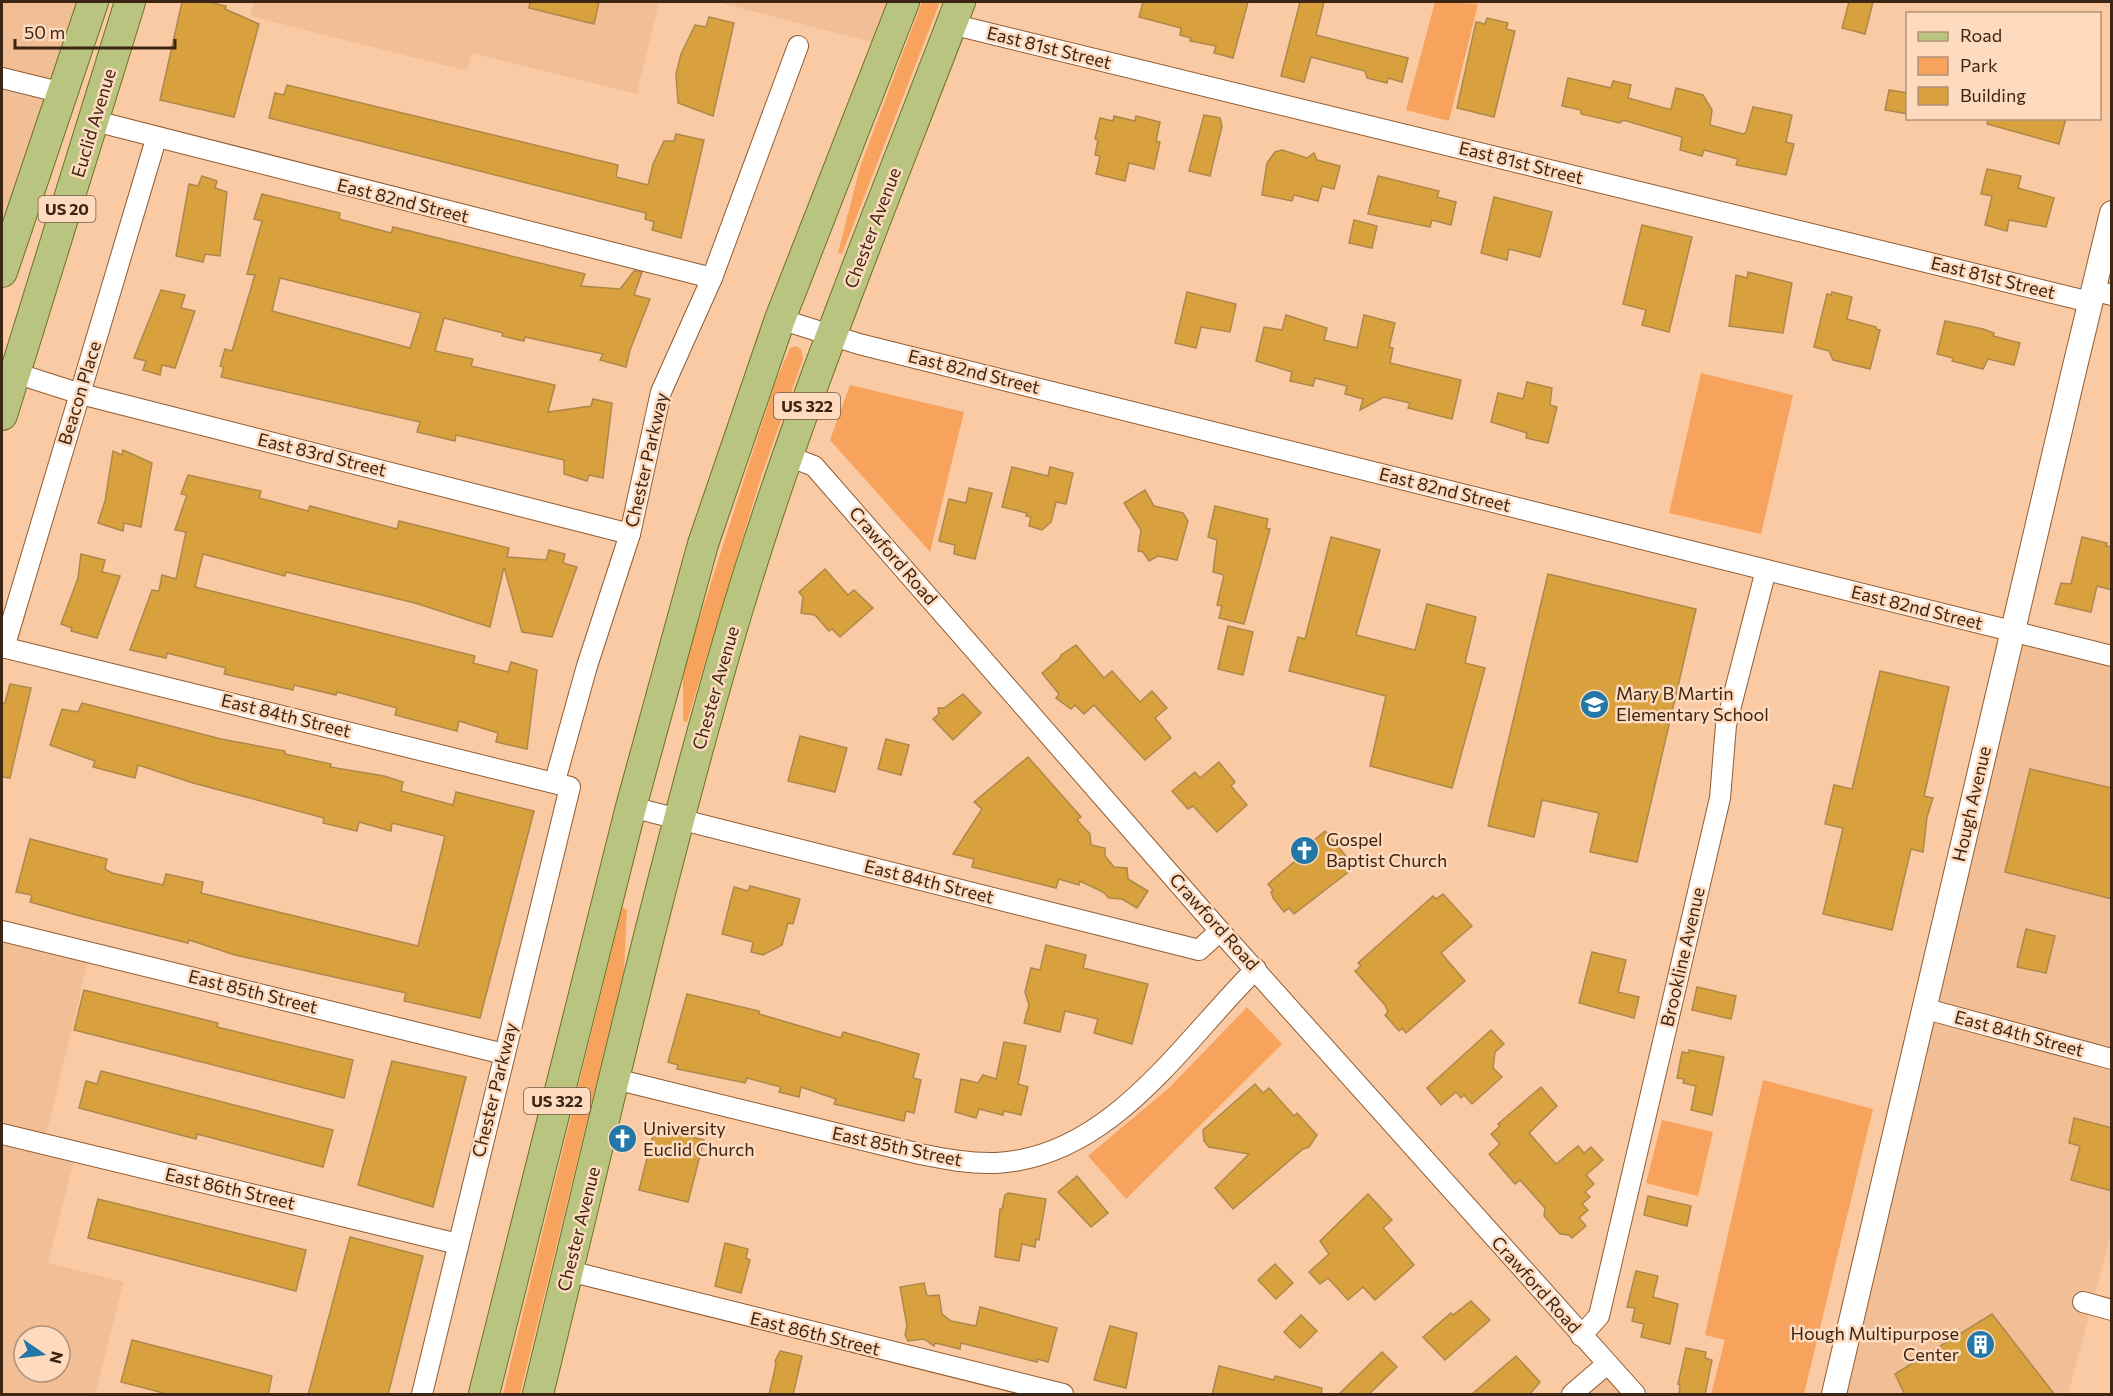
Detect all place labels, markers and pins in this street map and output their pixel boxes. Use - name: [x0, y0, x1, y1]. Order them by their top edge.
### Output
- place label: Mary B Martin Elementary School: [1616, 682, 1769, 725]
- school or university icon: Mary B Martin Elementary School: [1579, 688, 1611, 720]
- place label: Gospel Baptist Church: [1326, 828, 1447, 871]
- church icon: Gospel Baptist Church: [1289, 834, 1321, 866]
- place label: University Euclid Church: [643, 1117, 754, 1160]
- church icon: University Euclid Church: [606, 1123, 638, 1155]
- place label: Hough Multipurpose Center: [1791, 1322, 1959, 1365]
- building icon: Hough Multipurpose Center: [1964, 1328, 1996, 1360]

